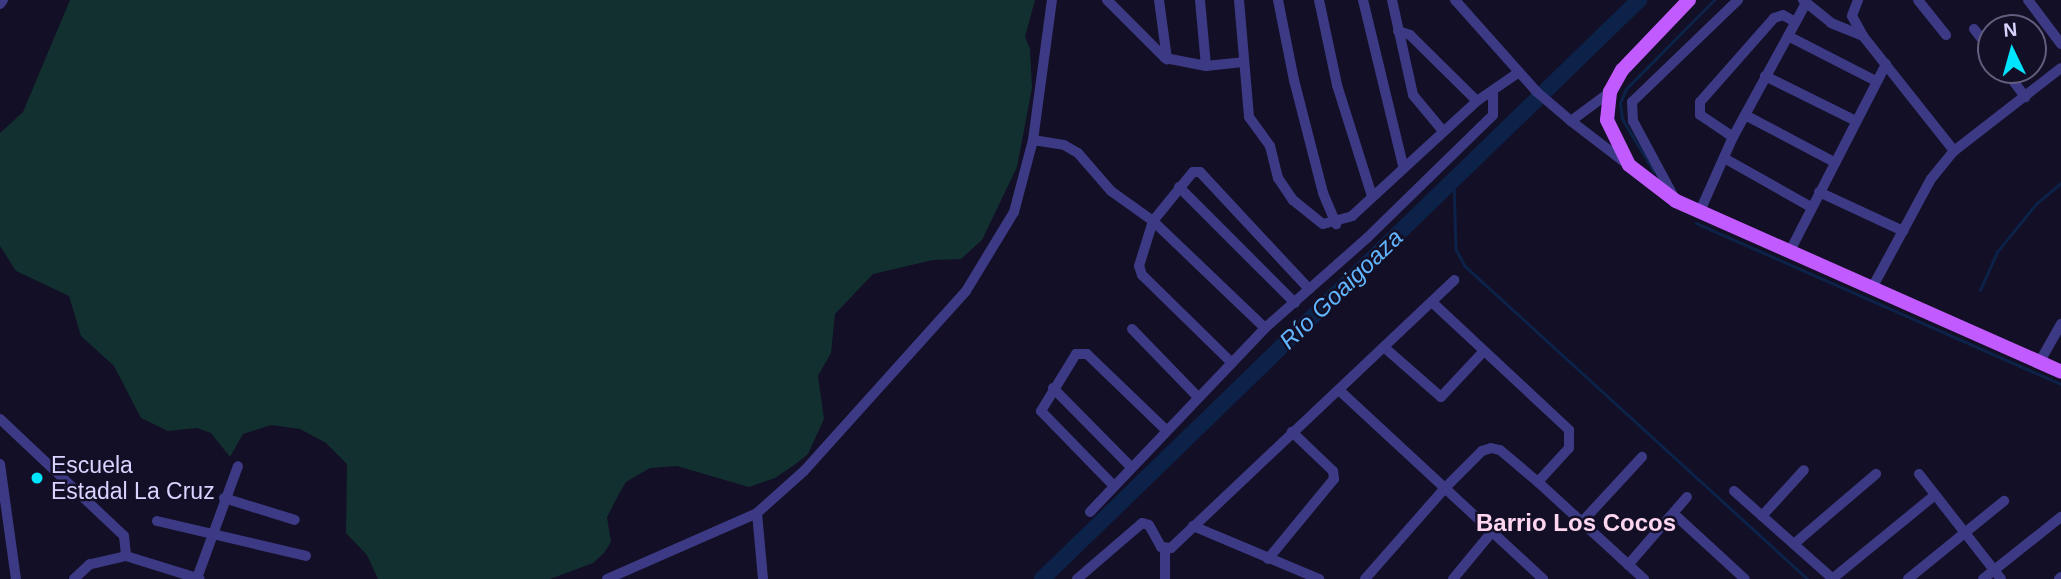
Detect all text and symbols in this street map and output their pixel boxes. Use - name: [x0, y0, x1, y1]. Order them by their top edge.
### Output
- north arrow: [1977, 14, 2047, 84]
- text: N: [2003, 19, 2018, 41]
- water label: Río Goaigoaza: [1273, 223, 1409, 355]
- place label: Escuela Estadal La Cruz: [51, 451, 215, 505]
- marker: Escuela Estadal La Cruz: [29, 470, 45, 486]
- district label: Barrio Los Cocos: [1476, 509, 1676, 537]

